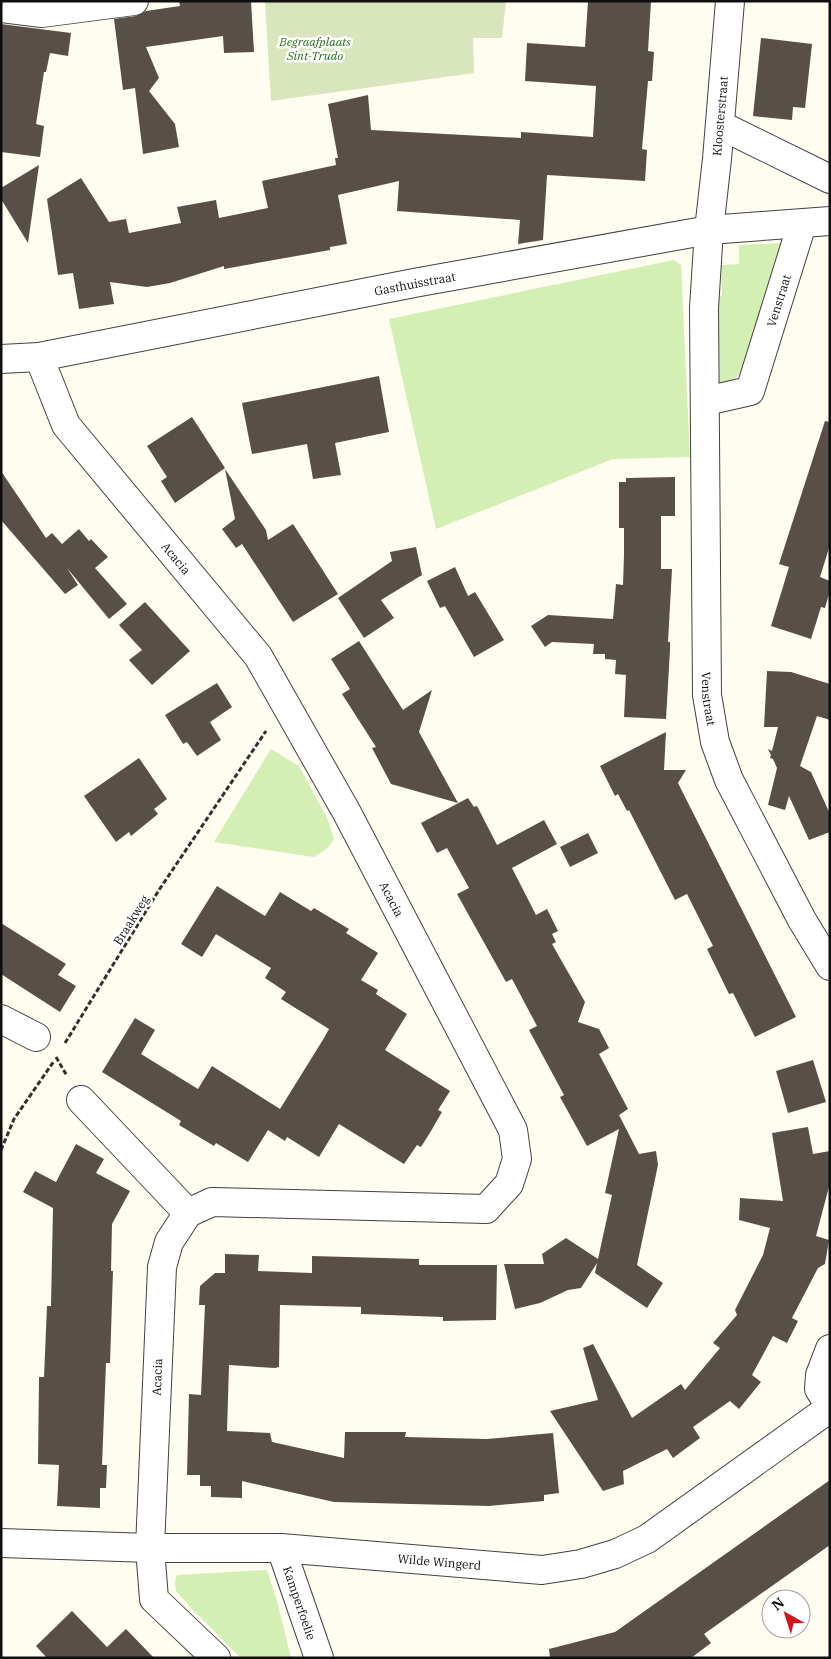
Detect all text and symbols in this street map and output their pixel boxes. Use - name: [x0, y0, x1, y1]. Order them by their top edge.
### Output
- park label: Begraafplaats Sint-Trudo: [278, 34, 351, 63]
- street label: Kloosterstraat: [709, 75, 731, 157]
- street label: Gasthuisstraat: [373, 268, 457, 298]
- street label: Venstraat: [763, 272, 793, 328]
- street label: Acacia: [159, 539, 194, 577]
- street label: Venstraat: [699, 672, 720, 727]
- street label: Acacia: [377, 879, 408, 919]
- street label: Braakweg: [110, 892, 152, 948]
- street label: Acacia: [149, 1358, 165, 1396]
- street label: Wilde Wingerd: [397, 1550, 482, 1572]
- street label: Kamperfoelie: [280, 1564, 320, 1642]
- north arrow: [761, 1589, 811, 1639]
- text: N: [768, 1593, 788, 1614]

